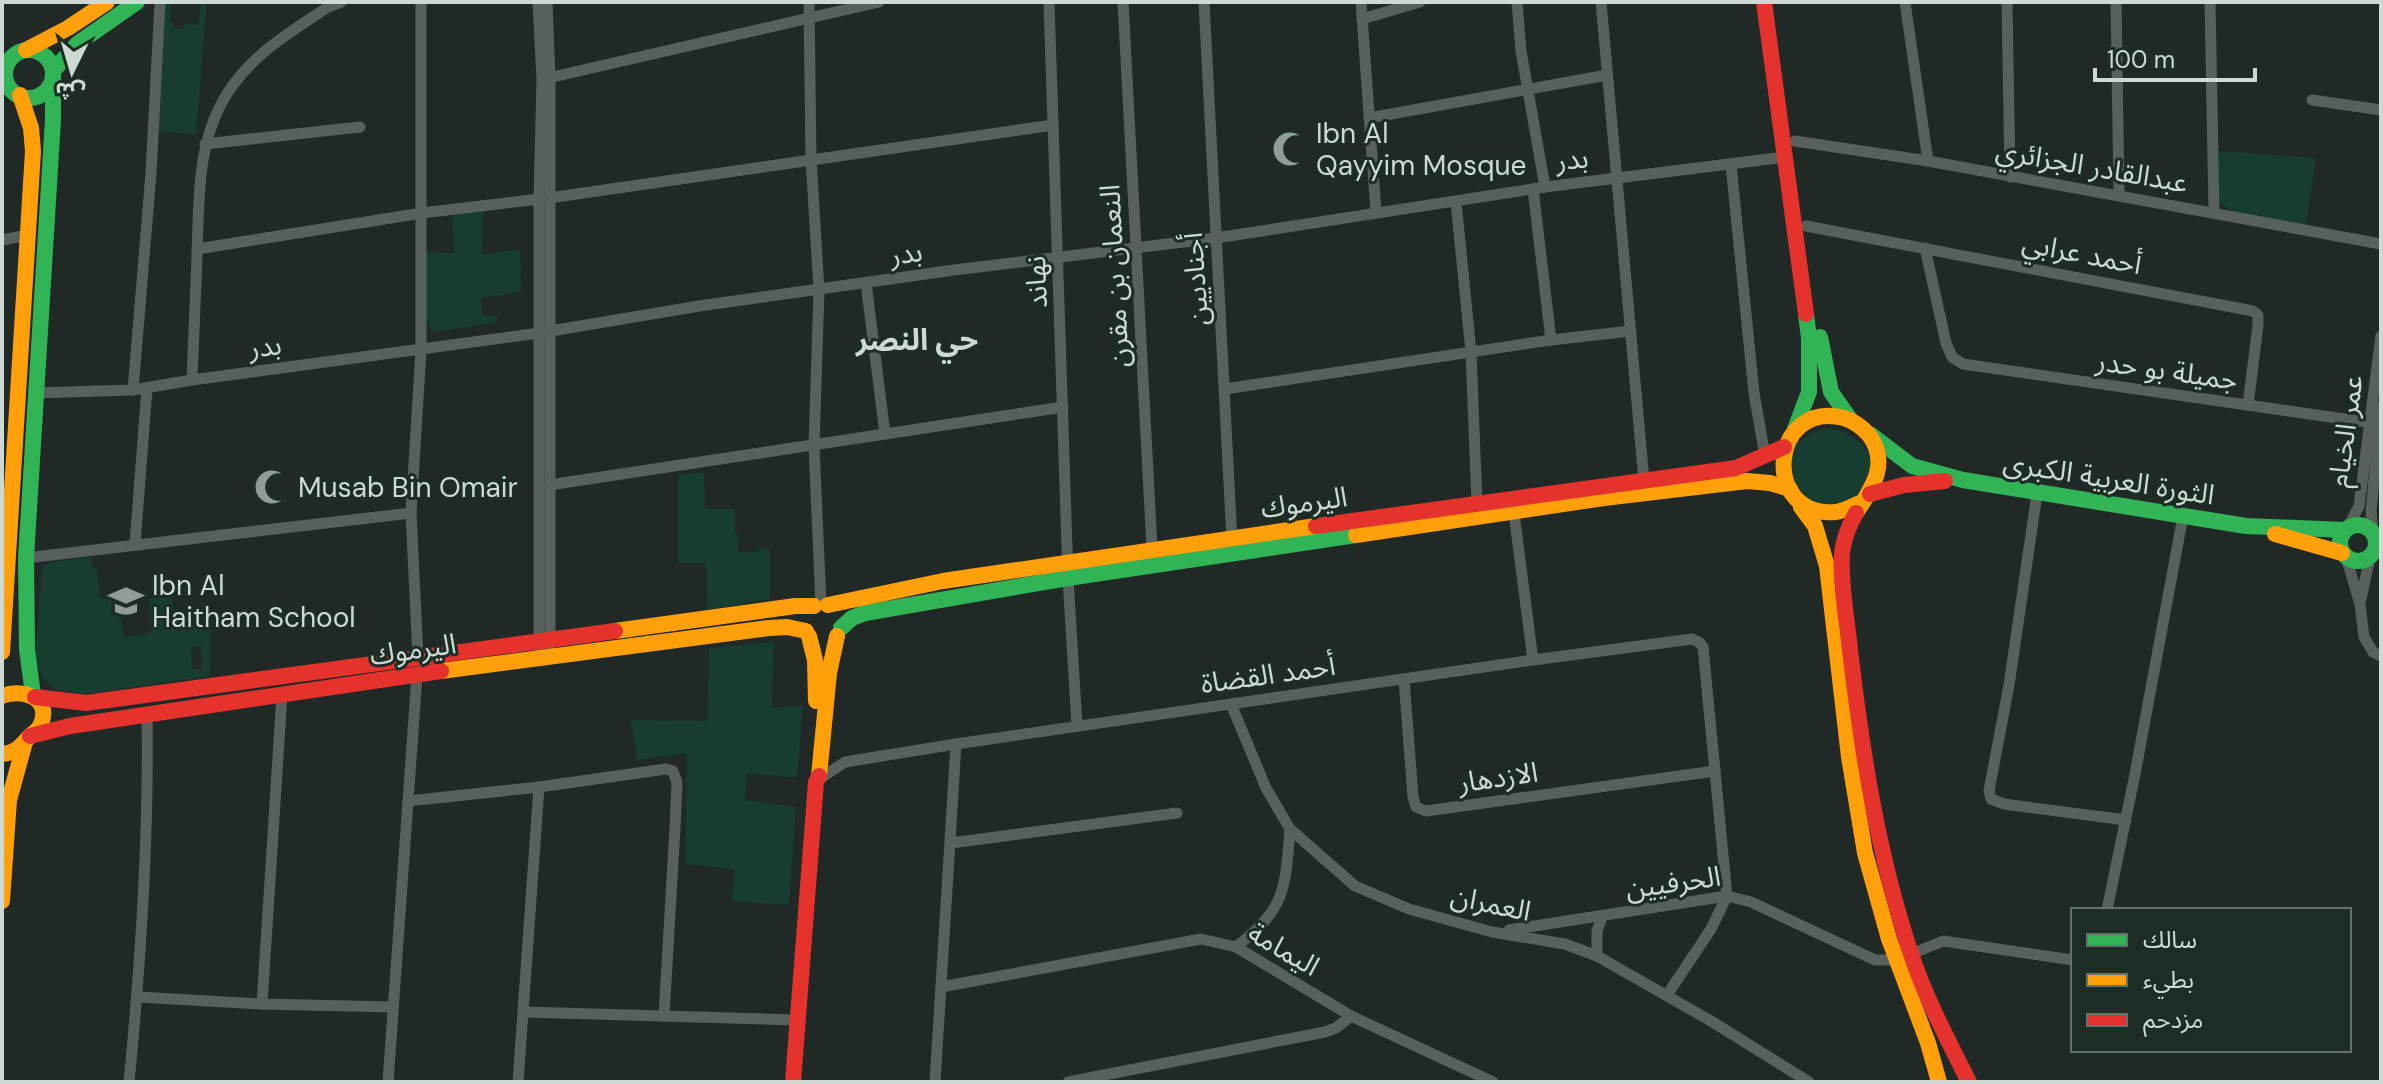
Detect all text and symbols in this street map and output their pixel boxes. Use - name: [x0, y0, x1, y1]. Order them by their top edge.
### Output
- north arrow: [32, 32, 112, 112]
- scale bar: [2095, 32, 2255, 82]
- text: 100 m: [2107, 44, 2175, 75]
- text: ش: [54, 76, 87, 107]
- place label: Ibn Al Qayyim Mosque: [1316, 115, 1526, 184]
- mosque icon: Ibn Al Qayyim Mosque: [1271, 130, 1309, 168]
- street label: عبدالقادر الجزائري: [1993, 131, 2191, 204]
- street label: بدر: [1553, 139, 1590, 180]
- street label: النعمان بن مقرن: [1091, 183, 1138, 368]
- street label: أحمد عرابي: [2019, 224, 2145, 286]
- street label: أجناديين: [1174, 231, 1217, 327]
- street label: بدر: [886, 233, 925, 274]
- street label: نهاند: [1017, 255, 1056, 309]
- district label: حي النصر: [854, 320, 978, 364]
- street label: بدر: [246, 326, 284, 367]
- street label: جميلة بو حدر: [2093, 342, 2240, 399]
- street label: عمر الخيام: [2319, 373, 2374, 490]
- street label: الثورة العربية الكبرى: [2001, 444, 2217, 513]
- mosque icon: Musab Bin Omair: [253, 468, 291, 506]
- place label: Musab Bin Omair: [298, 469, 518, 506]
- street label: اليرموك: [1258, 478, 1350, 527]
- place label: Ibn Al Haitham School: [152, 567, 356, 636]
- school or university icon: Ibn Al Haitham School: [107, 582, 145, 620]
- street label: اليرموك: [367, 625, 459, 674]
- street label: أحمد القضاة: [1198, 647, 1338, 702]
- street label: الازدهار: [1455, 754, 1540, 802]
- street label: الحرفيين: [1623, 858, 1723, 907]
- street label: العمران: [1447, 877, 1534, 930]
- legend: [2071, 908, 2351, 1052]
- street label: اليمامة: [1241, 914, 1326, 985]
- text: سالك: [2143, 924, 2197, 955]
- text: بطيء: [2143, 964, 2194, 999]
- text: مزدحم: [2143, 1004, 2203, 1037]

